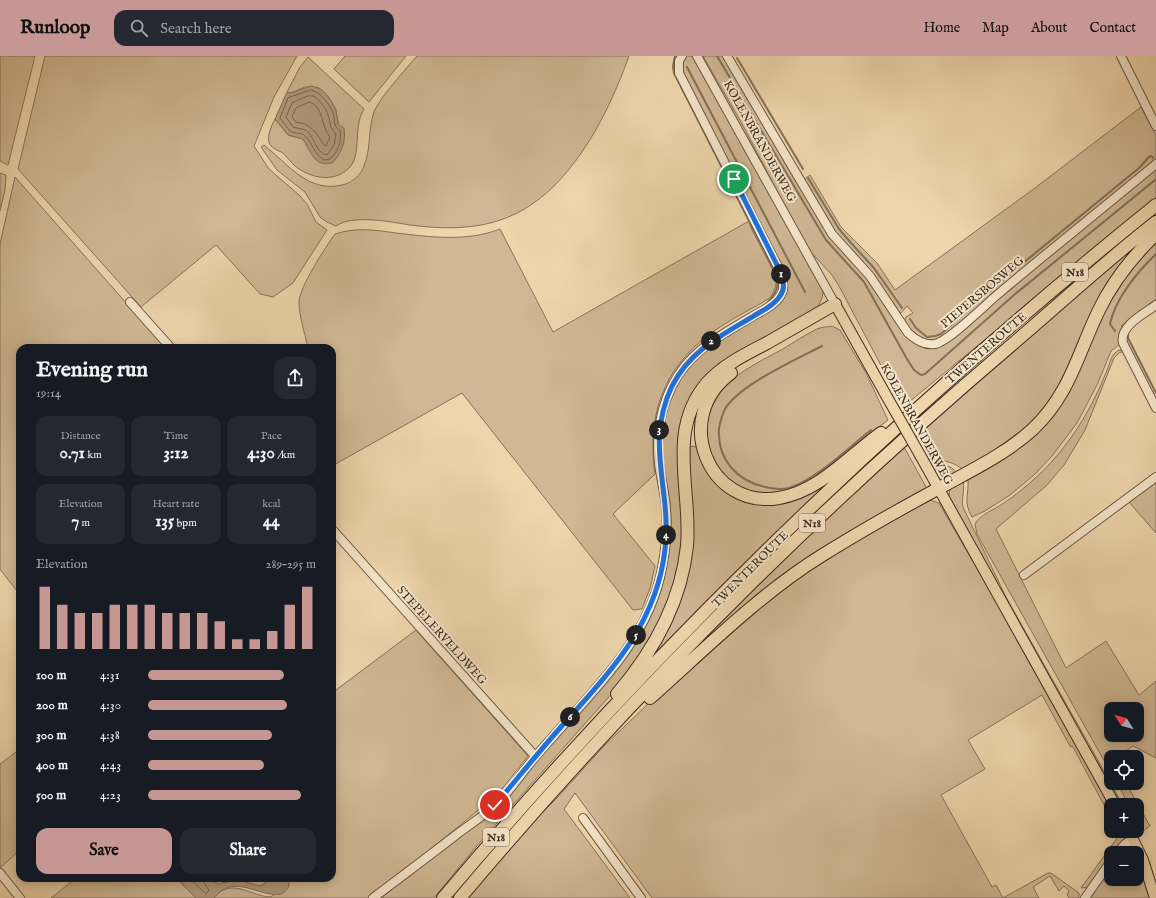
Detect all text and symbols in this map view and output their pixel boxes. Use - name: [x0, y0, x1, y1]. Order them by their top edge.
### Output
- search box: [114, 10, 394, 46]
- text: Runloop: [20, 16, 90, 40]
- icon: search: [128, 17, 150, 39]
- text: Search here: [160, 19, 232, 38]
- text: Home: [924, 19, 960, 37]
- text: Map: [982, 19, 1009, 37]
- text: About: [1031, 19, 1067, 37]
- text: Contact: [1089, 19, 1136, 37]
- street label: KOLENBRANDERWEG: [720, 78, 799, 205]
- pin: [717, 162, 751, 196]
- icon: arrive: [723, 168, 745, 190]
- street label: PIEPERSBOSWEG: [938, 253, 1027, 332]
- road number: N18: [1062, 263, 1088, 281]
- pin: 1: [771, 264, 791, 284]
- text: 1: [779, 267, 783, 281]
- street label: TWENTEROUTE: [943, 309, 1030, 388]
- pin: 2: [701, 331, 721, 351]
- text: 2: [708, 334, 714, 348]
- text: Evening run: [36, 356, 148, 384]
- button: share: [274, 357, 316, 399]
- street label: KOLENBRANDERWEG: [877, 361, 956, 488]
- text: 19:14: [36, 385, 61, 402]
- pin: 3: [649, 420, 669, 440]
- text: 3: [657, 423, 661, 437]
- text: Distance: [61, 429, 101, 443]
- text: Time: [164, 429, 188, 443]
- text: Pace: [261, 429, 282, 443]
- text: 0.71: [60, 443, 85, 464]
- text: 3:12: [163, 443, 189, 464]
- text: 4:30: [247, 443, 275, 464]
- text: km: [85, 448, 102, 462]
- text: /km: [275, 448, 295, 462]
- text: Elevation: [59, 497, 102, 511]
- text: Heart rate: [153, 497, 199, 511]
- text: kcal: [262, 497, 281, 511]
- text: 7: [71, 511, 79, 532]
- text: 135: [155, 511, 174, 532]
- text: 44: [263, 511, 280, 532]
- road number: N18: [799, 514, 825, 532]
- text: m: [79, 516, 90, 530]
- text: bpm: [174, 516, 197, 530]
- pin: 4: [656, 525, 676, 545]
- text: 4: [663, 528, 669, 542]
- street label: TWENTEROUTE: [709, 528, 792, 611]
- text: Elevation: [36, 556, 88, 573]
- text: 289–295 m: [265, 556, 316, 573]
- street label: STEPELERVELDWEG: [393, 583, 490, 688]
- pin: 5: [626, 625, 646, 645]
- text: 5: [634, 628, 638, 642]
- text: 100 m: [36, 667, 66, 684]
- text: 4:31: [100, 667, 120, 684]
- text: 200 m: [36, 697, 68, 714]
- text: 4:30: [100, 697, 121, 714]
- north arrow: [1104, 702, 1144, 742]
- map controls: [1104, 702, 1144, 886]
- pin: 6: [560, 707, 580, 727]
- text: 6: [568, 710, 572, 724]
- text: 300 m: [36, 727, 67, 744]
- text: 4:38: [100, 727, 120, 744]
- button: locate: [1104, 750, 1144, 790]
- text: 400 m: [36, 757, 68, 774]
- text: 4:43: [100, 757, 121, 774]
- text: 500 m: [36, 787, 66, 804]
- text: 4:23: [100, 787, 121, 804]
- pin: [478, 788, 512, 822]
- icon: check: [484, 794, 506, 816]
- button: +: [1104, 798, 1144, 838]
- button: Save: [36, 828, 172, 874]
- button: Share: [180, 828, 316, 874]
- road number: N18: [483, 828, 509, 846]
- button: −: [1104, 846, 1144, 886]

